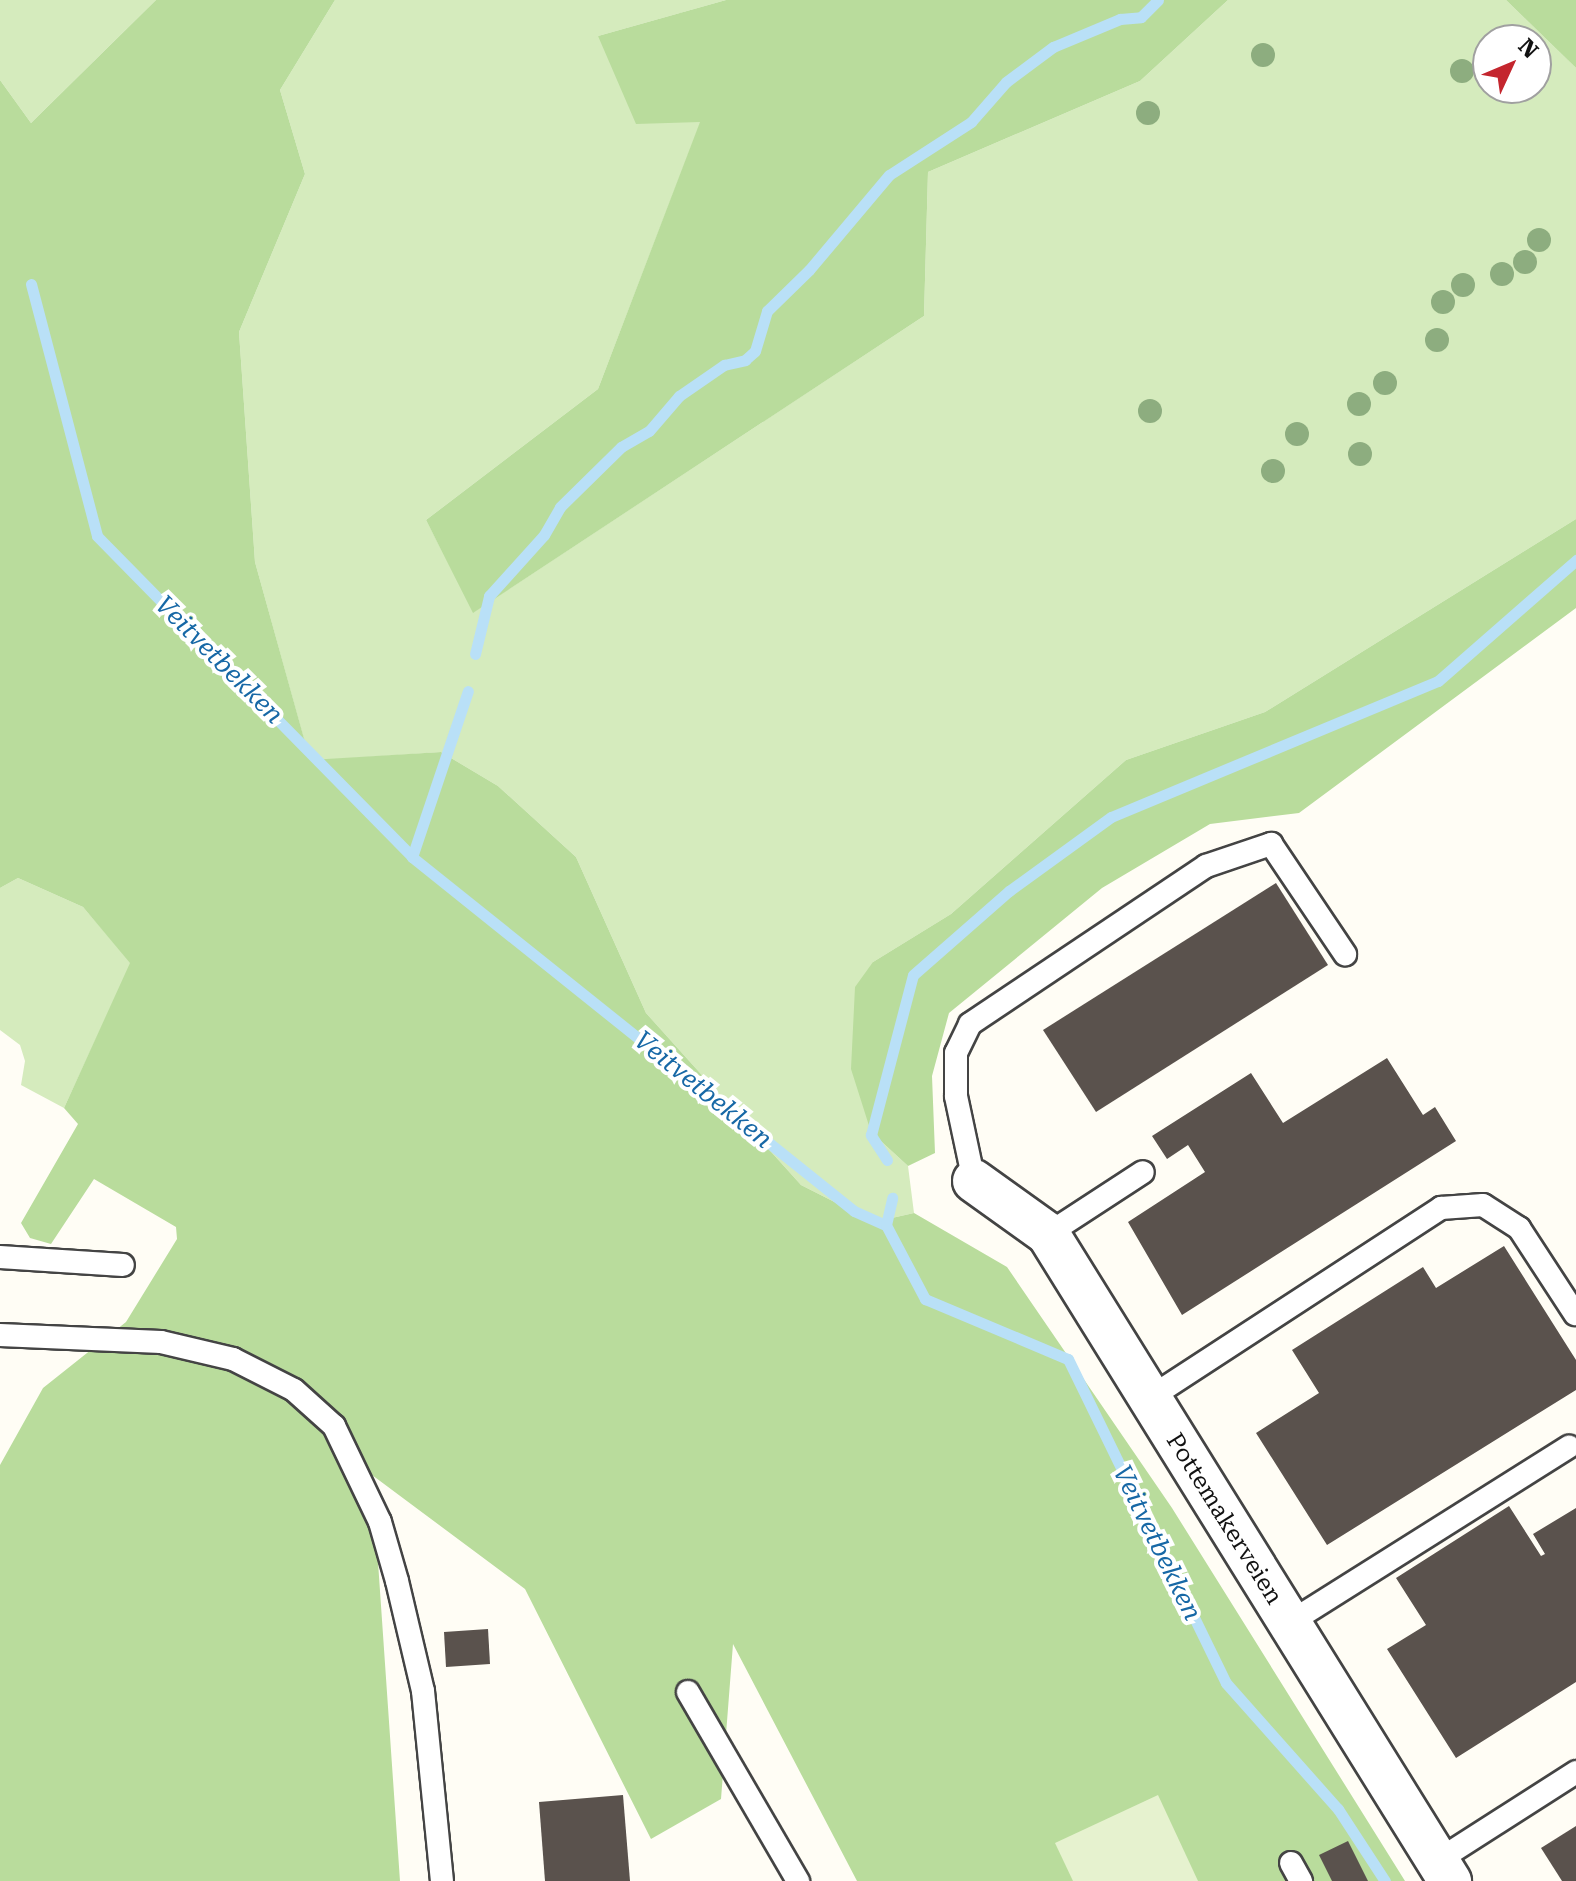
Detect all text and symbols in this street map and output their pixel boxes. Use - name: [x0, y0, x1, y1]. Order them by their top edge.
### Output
- north arrow: [1472, 24, 1552, 104]
- text: N: [1513, 34, 1543, 63]
- water label: Veitvetbekken: [148, 589, 290, 731]
- water label: Veitvetbekken: [628, 1025, 778, 1155]
- street label: Pottemakerveien: [1160, 1428, 1288, 1610]
- water label: Veitvetbekken: [1106, 1460, 1208, 1626]

